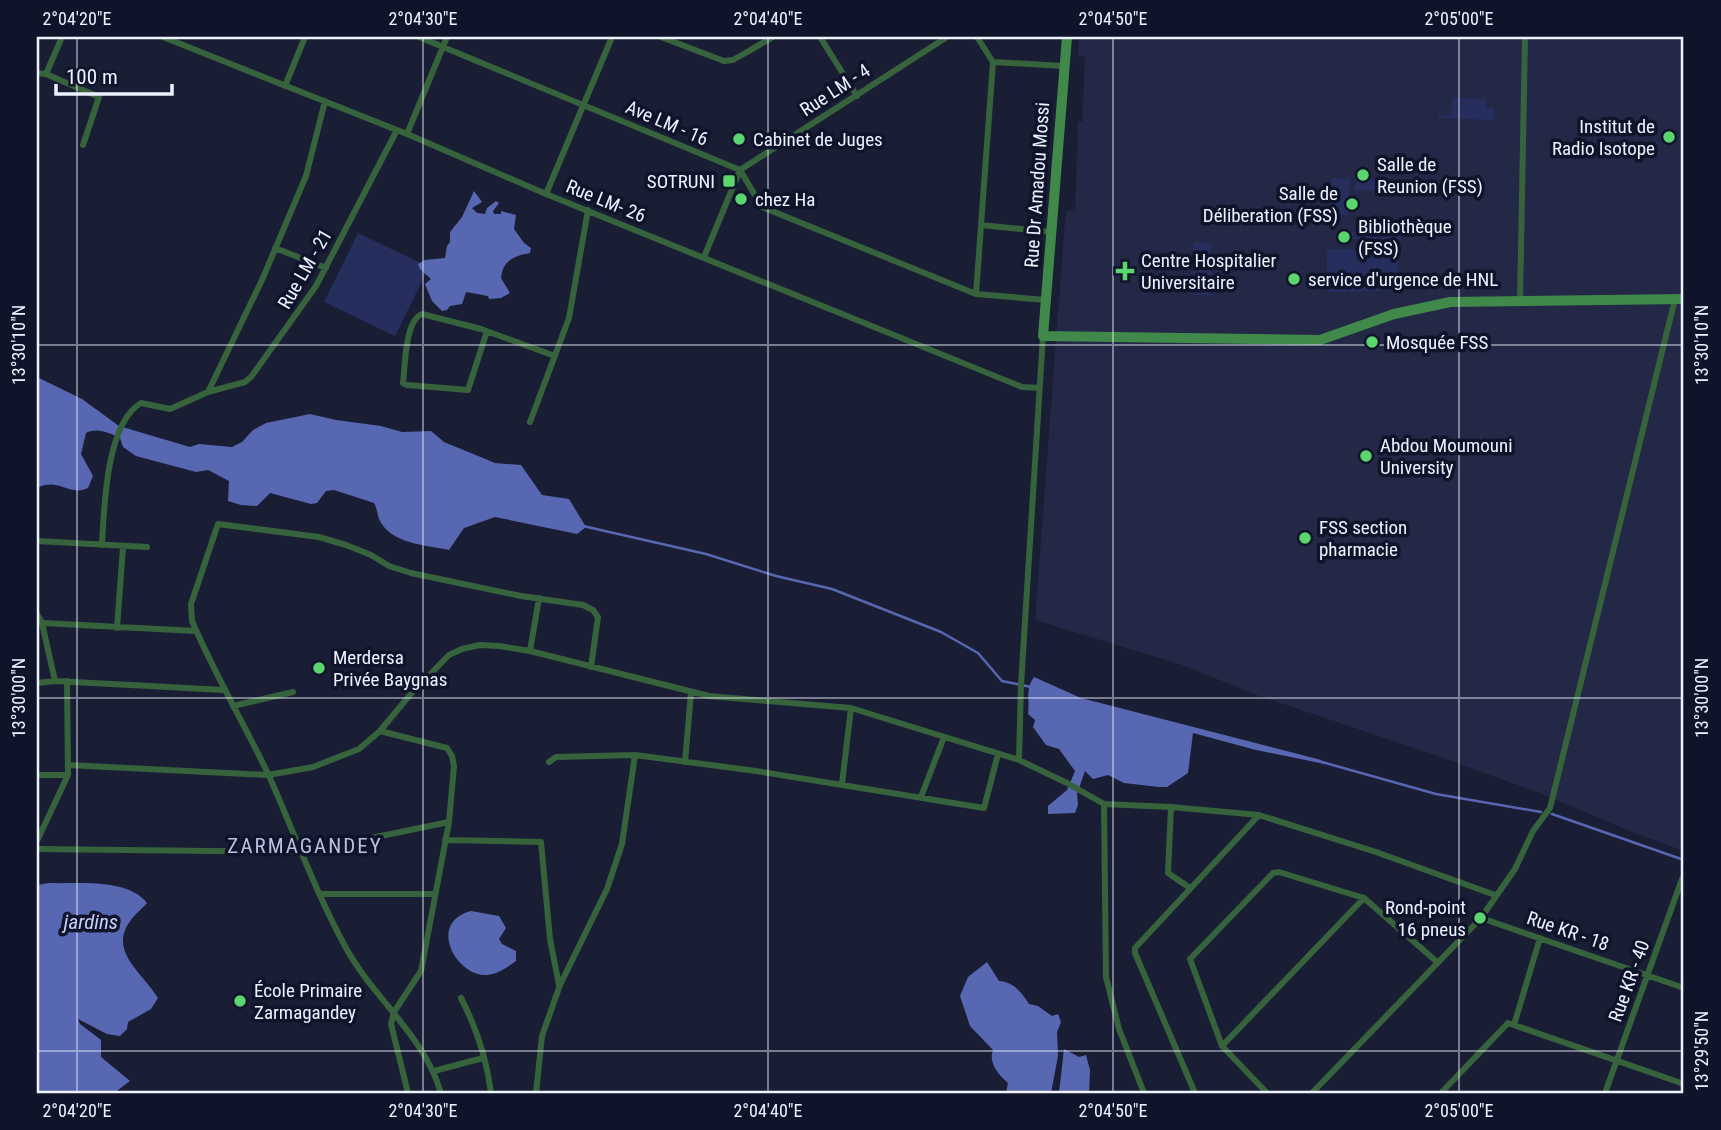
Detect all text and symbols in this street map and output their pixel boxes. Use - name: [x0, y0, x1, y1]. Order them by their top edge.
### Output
- text: 2°04'20"E: [42, 8, 112, 29]
- text: 2°04'30"E: [388, 8, 458, 29]
- text: 2°04'40"E: [733, 8, 803, 29]
- text: 2°04'50"E: [1078, 8, 1148, 29]
- text: 2°05'00"E: [1424, 8, 1494, 29]
- scale bar: [56, 52, 172, 96]
- street label: Rue LM - 4: [796, 59, 874, 121]
- text: 100 m: [66, 65, 118, 89]
- street label: Ave LM - 16: [622, 95, 712, 151]
- street label: Rue Dr Amadou Mossi: [1020, 101, 1054, 269]
- place label: Institut de Radio Isotope: [1552, 115, 1655, 160]
- place label: Cabinet de Juges: [753, 128, 883, 151]
- marker: Institut de Radio Isotope: [1661, 129, 1677, 145]
- marker: Cabinet de Juges: [731, 131, 747, 147]
- place label: Salle de Reunion (FSS): [1377, 153, 1483, 198]
- marker: Salle de Reunion (FSS): [1355, 167, 1371, 183]
- place label: SOTRUNI: [647, 170, 715, 193]
- marker: SOTRUNI: [721, 173, 737, 189]
- street label: Rue LM- 26: [563, 175, 649, 227]
- place label: Salle de Déliberation (FSS): [1203, 182, 1338, 227]
- place label: chez Ha: [755, 188, 815, 211]
- marker: chez Ha: [733, 191, 749, 207]
- marker: Salle de Déliberation (FSS): [1344, 196, 1360, 212]
- place label: Bibliothèque (FSS): [1358, 215, 1452, 260]
- street label: Rue LM - 21: [273, 225, 337, 313]
- marker: Bibliothèque (FSS): [1336, 229, 1352, 245]
- place label: Centre Hospitalier Universitaire: [1141, 249, 1276, 294]
- marker: Centre Hospitalier Universitaire: [1115, 261, 1135, 281]
- place label: service d'urgence de HNL: [1308, 268, 1498, 291]
- marker: service d'urgence de HNL: [1286, 271, 1302, 287]
- text: 13°30'10"N: [8, 305, 29, 385]
- text: 13°30'10"N: [1691, 305, 1712, 385]
- place label: Mosquée FSS: [1386, 331, 1488, 354]
- marker: Mosquée FSS: [1364, 334, 1380, 350]
- place label: Abdou Moumouni University: [1380, 434, 1513, 479]
- marker: Abdou Moumouni University: [1358, 448, 1374, 464]
- place label: FSS section pharmacie: [1319, 516, 1407, 561]
- marker: FSS section pharmacie: [1297, 530, 1313, 546]
- place label: Merdersa Privée Baygnas: [333, 646, 447, 691]
- text: 13°30'00"N: [8, 658, 29, 738]
- text: 13°30'00"N: [1691, 658, 1712, 738]
- marker: Merdersa Privée Baygnas: [311, 660, 327, 676]
- district label: ZARMAGANDEY: [227, 834, 383, 858]
- place label: Rond-point 16 pneus: [1385, 896, 1466, 941]
- street label: Rue KR - 18: [1524, 906, 1612, 956]
- water label: jardins: [62, 910, 118, 934]
- marker: Rond-point 16 pneus: [1472, 910, 1488, 926]
- street label: Rue KR - 40: [1604, 937, 1654, 1025]
- place label: École Primaire Zarmagandey: [254, 979, 362, 1024]
- marker: École Primaire Zarmagandey: [232, 993, 248, 1009]
- text: 13°29'50"N: [1691, 1011, 1712, 1091]
- text: 2°04'20"E: [42, 1100, 112, 1121]
- text: 2°04'30"E: [388, 1100, 458, 1121]
- text: 2°04'40"E: [733, 1100, 803, 1121]
- text: 2°04'50"E: [1078, 1100, 1148, 1121]
- text: 2°05'00"E: [1424, 1100, 1494, 1121]

